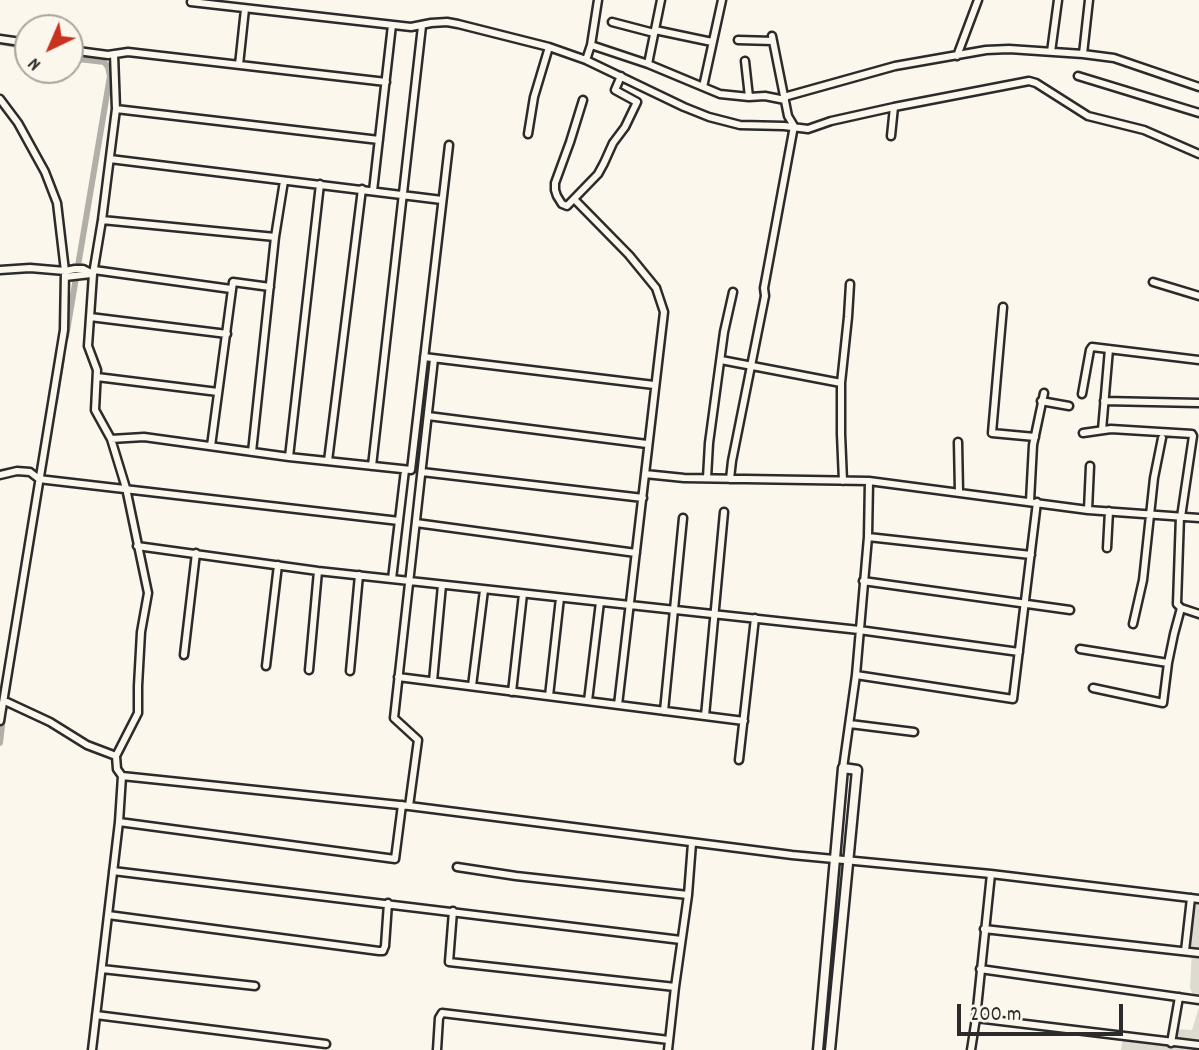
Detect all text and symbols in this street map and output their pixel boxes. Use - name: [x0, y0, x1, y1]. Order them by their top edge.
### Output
- north arrow: [14, 14, 84, 84]
- text: N: [23, 50, 48, 76]
- scale bar: [961, 990, 1127, 1034]
- text: 200 m: [970, 1001, 1021, 1031]

